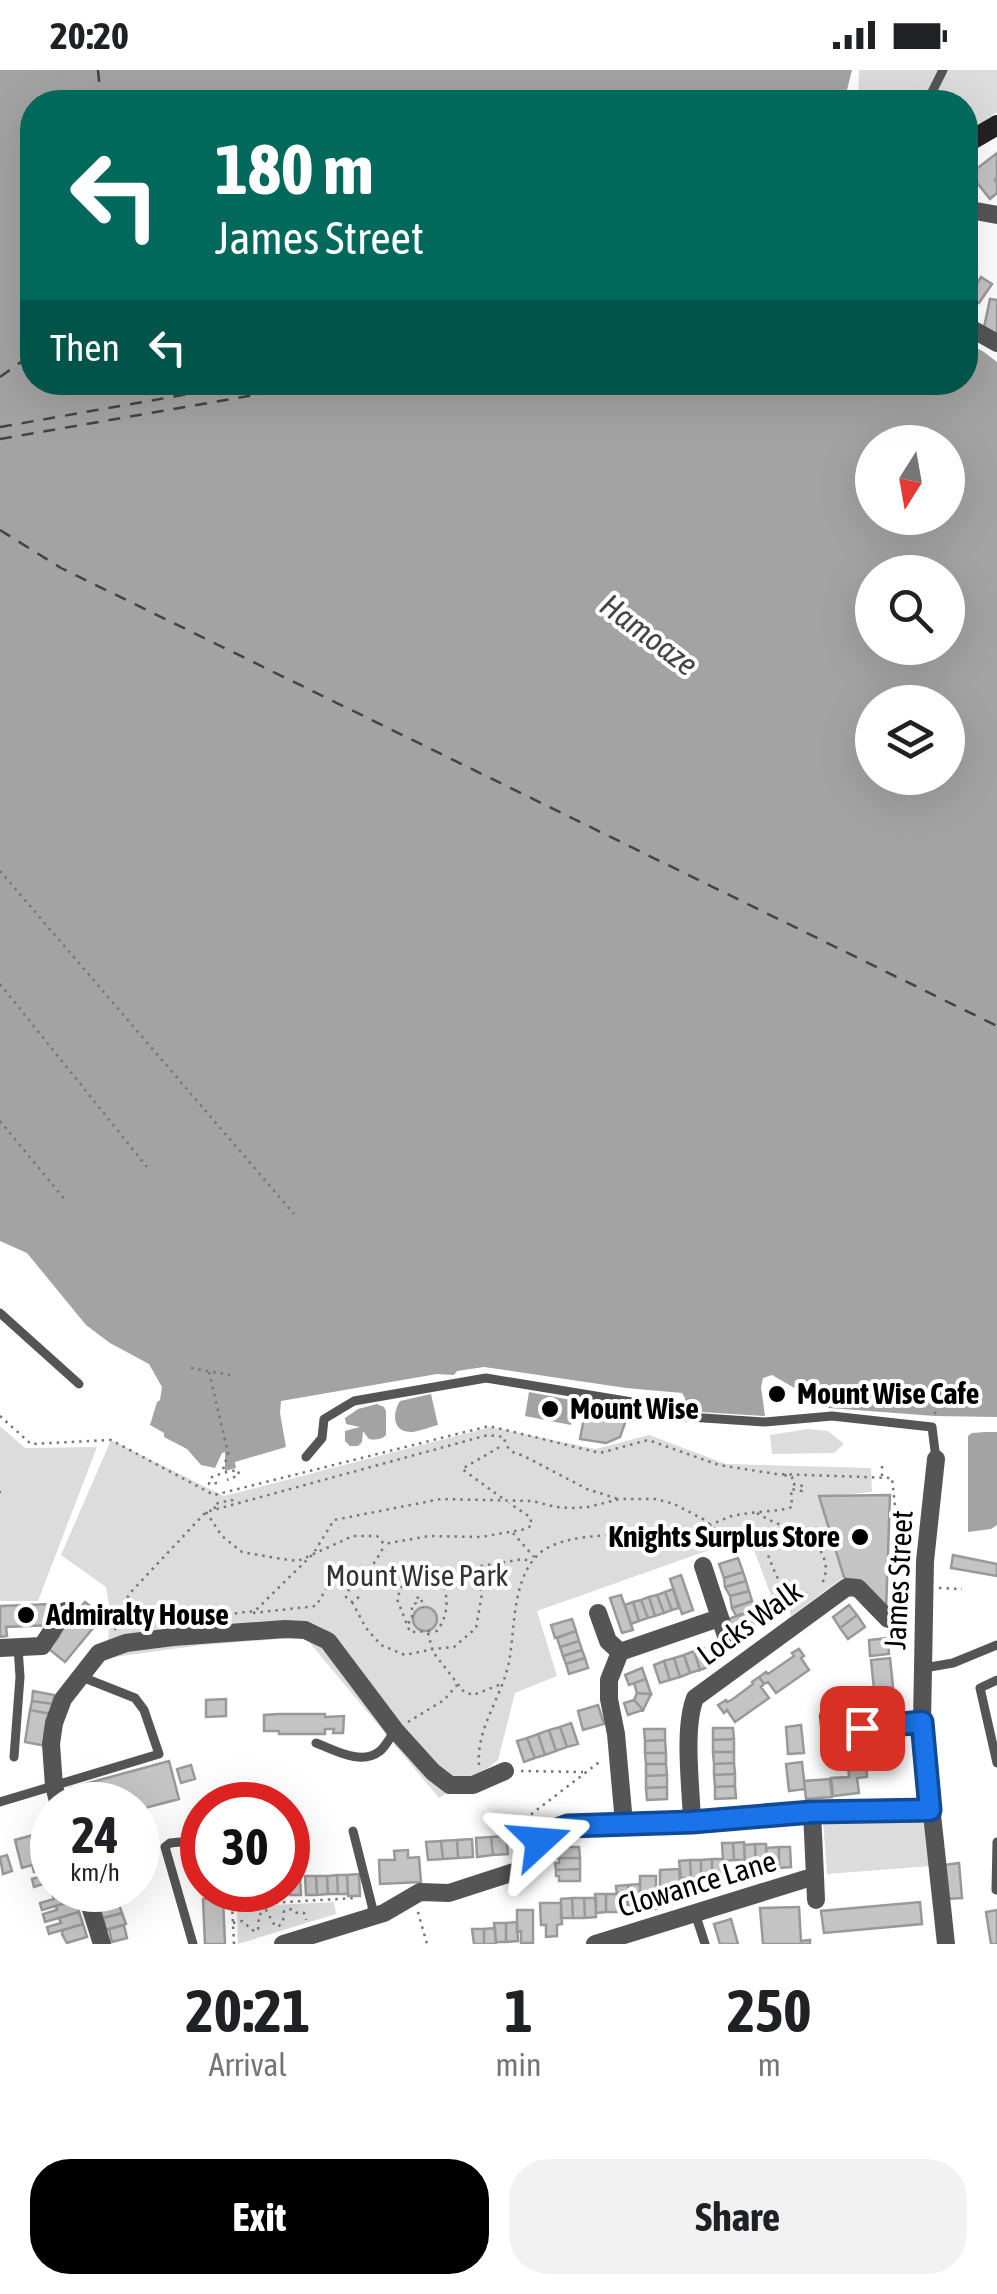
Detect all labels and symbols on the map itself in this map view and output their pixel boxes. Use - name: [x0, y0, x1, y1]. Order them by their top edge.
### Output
- north arrow: [855, 425, 965, 535]
- water label: Hamoaze: [593, 586, 705, 683]
- place label: Mount Wise Cafe: [797, 1376, 979, 1410]
- marker: Mount Wise Cafe: [766, 1383, 788, 1405]
- place label: Mount Wise: [570, 1391, 699, 1425]
- marker: Mount Wise: [539, 1398, 561, 1420]
- street label: James Street: [877, 1510, 919, 1650]
- place label: Knights Surplus Store: [608, 1519, 840, 1553]
- marker: Knights Surplus Store: [849, 1526, 871, 1548]
- park label: Mount Wise Park: [325, 1558, 509, 1592]
- street label: Locks Walk: [691, 1573, 808, 1671]
- place label: Admiralty House: [45, 1597, 229, 1631]
- marker: Admiralty House: [15, 1604, 37, 1626]
- pin: [820, 1686, 905, 1771]
- speed limit sign: 30: [180, 1782, 310, 1912]
- position arrow: [488, 1789, 592, 1893]
- street label: Clowance Lane: [613, 1843, 780, 1923]

